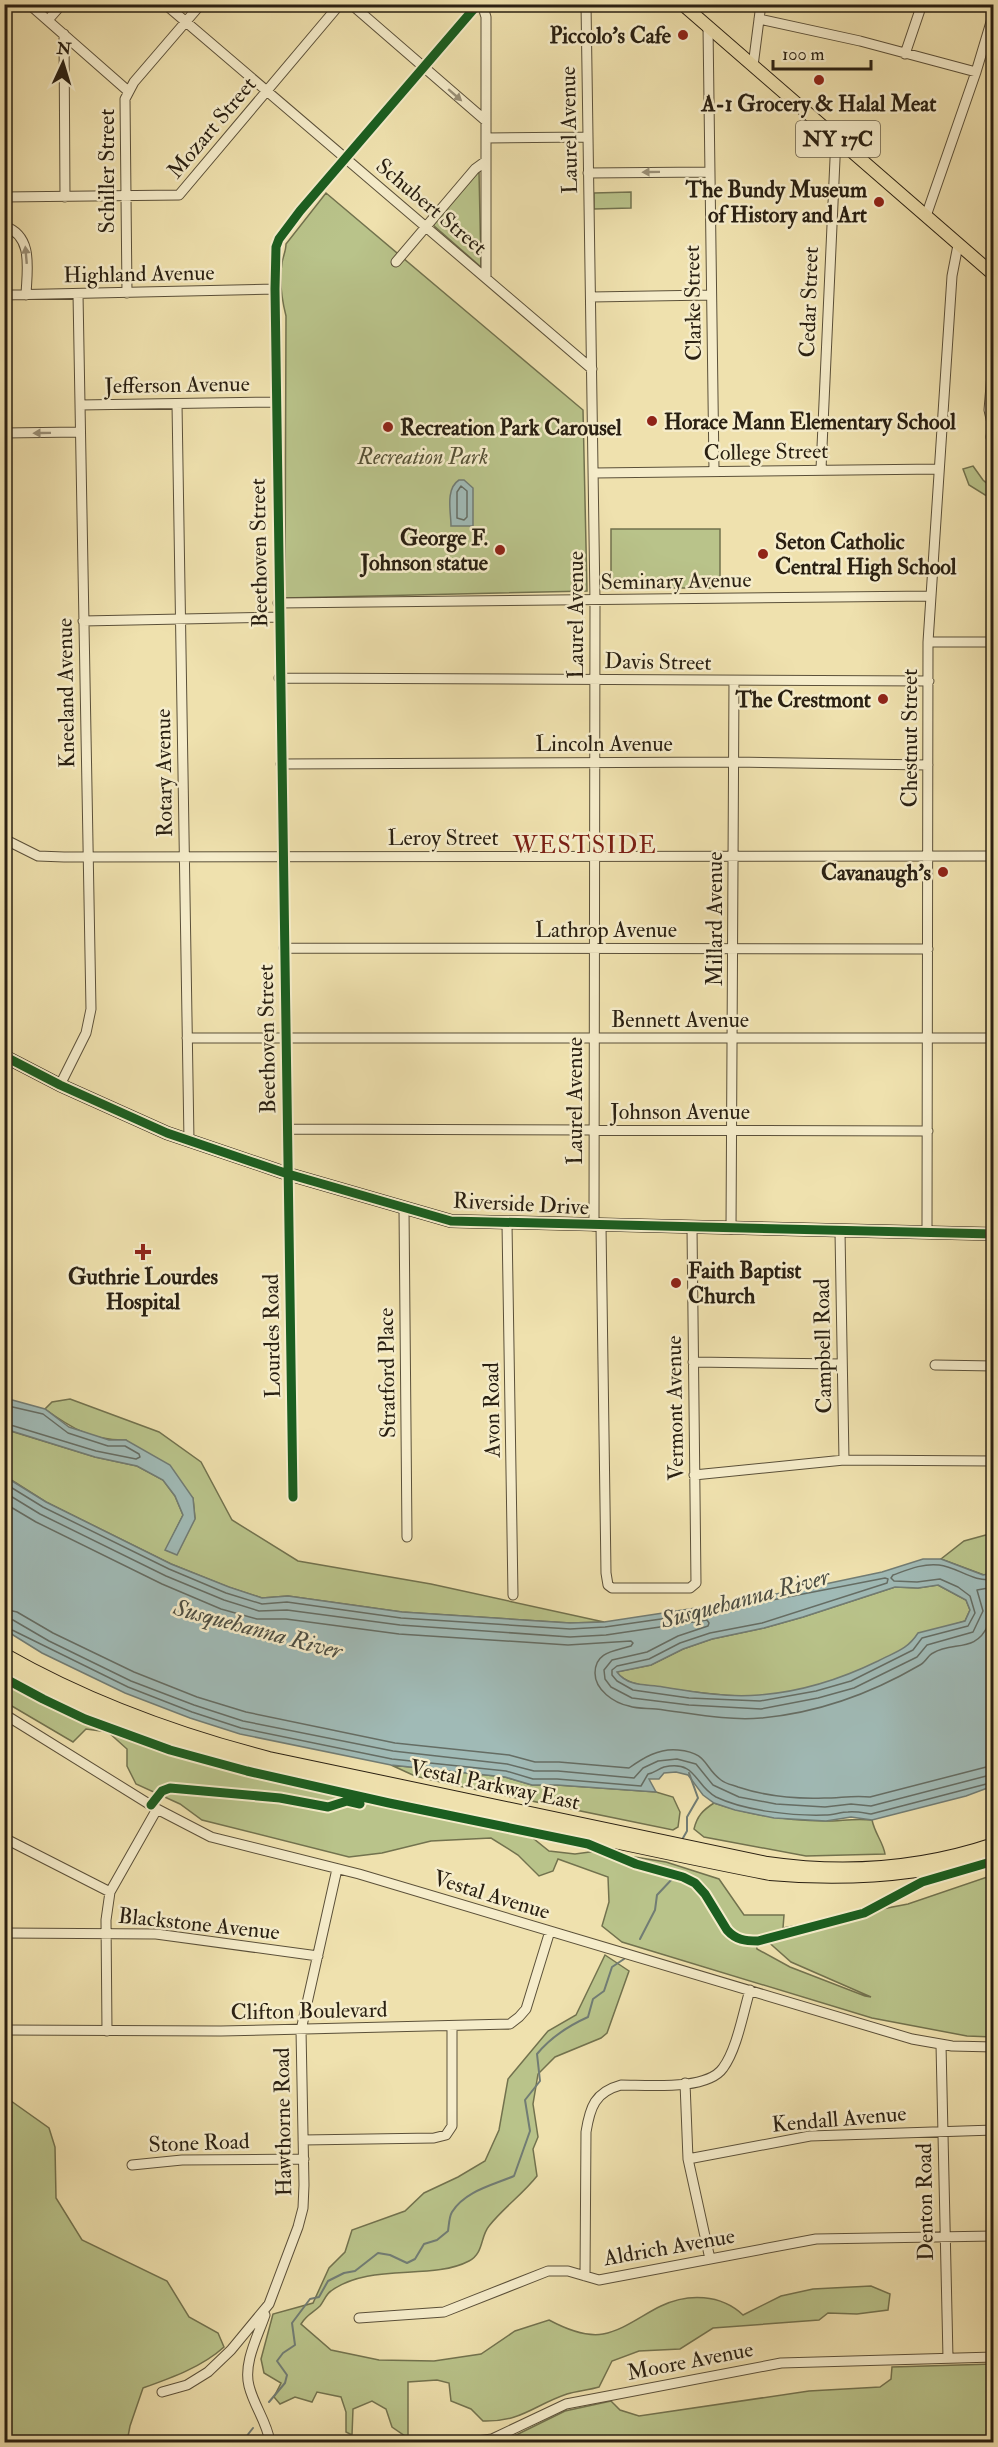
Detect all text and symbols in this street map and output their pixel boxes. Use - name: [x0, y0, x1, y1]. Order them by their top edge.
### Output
- place label: Piccolo's Cafe: [550, 22, 672, 50]
- marker: Piccolo's Cafe: [676, 28, 690, 42]
- north arrow: [33, 33, 93, 93]
- scale bar: [773, 33, 870, 71]
- text: N: [55, 38, 72, 60]
- text: 100 m: [782, 43, 825, 66]
- street label: Laurel Avenue: [554, 66, 584, 194]
- street label: Mozart Street: [161, 71, 262, 184]
- marker: A-1 Grocery & Halal Meat: [812, 73, 826, 87]
- one-way arrow: [447, 88, 463, 101]
- place label: A-1 Grocery & Halal Meat: [701, 90, 937, 119]
- street label: Schiller Street: [93, 109, 121, 233]
- road number: NY 17C: [796, 121, 880, 157]
- street label: Schubert Street: [370, 152, 493, 261]
- one-way arrow: [641, 167, 660, 177]
- place label: The Bundy Museum of History and Art: [685, 176, 868, 230]
- marker: The Bundy Museum of History and Art: [872, 195, 886, 209]
- one-way arrow: [21, 245, 31, 264]
- street label: Clarke Street: [678, 245, 708, 361]
- street label: Cedar Street: [793, 246, 825, 358]
- street label: Highland Avenue: [63, 259, 215, 289]
- street label: Jefferson Avenue: [103, 370, 250, 400]
- place label: Horace Mann Elementary School: [664, 408, 956, 437]
- place label: Recreation Park Carousel: [400, 414, 622, 442]
- marker: Horace Mann Elementary School: [645, 414, 659, 428]
- marker: Recreation Park Carousel: [381, 420, 395, 434]
- one-way arrow: [33, 428, 52, 438]
- street label: College Street: [703, 437, 829, 467]
- park label: Recreation Park: [357, 443, 488, 471]
- street label: Beethoven Street: [244, 478, 274, 628]
- place label: George F. Johnson statue: [360, 524, 489, 578]
- place label: Seton Catholic Central High School: [775, 528, 957, 582]
- marker: George F. Johnson statue: [493, 543, 507, 557]
- marker: Seton Catholic Central High School: [756, 547, 770, 561]
- street label: Laurel Avenue: [562, 551, 590, 679]
- street label: Seminary Avenue: [600, 566, 752, 596]
- street label: Kneeland Avenue: [51, 618, 81, 768]
- street label: Davis Street: [604, 647, 712, 677]
- street label: Chestnut Street: [896, 669, 924, 807]
- place label: The Crestmont: [734, 686, 872, 714]
- marker: The Crestmont: [876, 692, 890, 706]
- street label: Rotary Avenue: [149, 708, 179, 837]
- street label: Lincoln Avenue: [535, 730, 673, 758]
- street label: Leroy Street: [387, 824, 499, 852]
- district label: WESTSIDE: [512, 830, 657, 861]
- street label: Millard Avenue: [701, 852, 729, 986]
- place label: Cavanaugh's: [821, 859, 931, 888]
- marker: Cavanaugh's: [936, 865, 950, 879]
- street label: Lathrop Avenue: [535, 916, 677, 945]
- street label: Beethoven Street: [252, 964, 282, 1114]
- street label: Bennett Avenue: [611, 1006, 749, 1034]
- street label: Laurel Avenue: [561, 1037, 589, 1165]
- street label: Johnson Avenue: [609, 1098, 750, 1126]
- street label: Riverside Drive: [452, 1186, 590, 1222]
- marker: Guthrie Lourdes Hospital: [134, 1243, 152, 1261]
- place label: Faith Baptist Church: [688, 1257, 802, 1310]
- place label: Guthrie Lourdes Hospital: [68, 1263, 218, 1317]
- street label: Lourdes Road: [257, 1273, 287, 1398]
- marker: Faith Baptist Church: [669, 1276, 683, 1290]
- street label: Campbell Road: [808, 1278, 839, 1414]
- street label: Stratford Place: [372, 1308, 402, 1438]
- street label: Vermont Avenue: [660, 1335, 690, 1481]
- street label: Avon Road: [477, 1362, 507, 1459]
- water label: Susquehanna River: [656, 1561, 834, 1636]
- water label: Susquehanna River: [169, 1592, 347, 1667]
- street label: Vestal Parkway East: [407, 1753, 582, 1817]
- street label: Vestal Avenue: [430, 1864, 553, 1926]
- street label: Blackstone Avenue: [117, 1902, 281, 1946]
- street label: Clifton Boulevard: [230, 1996, 388, 2026]
- street label: Hawthorne Road: [268, 2047, 298, 2197]
- street label: Kendall Avenue: [771, 2099, 908, 2139]
- street label: Stone Road: [148, 2127, 250, 2159]
- street label: Denton Road: [910, 2143, 940, 2261]
- street label: Aldrich Avenue: [600, 2222, 737, 2272]
- street label: Moore Avenue: [625, 2335, 756, 2387]

